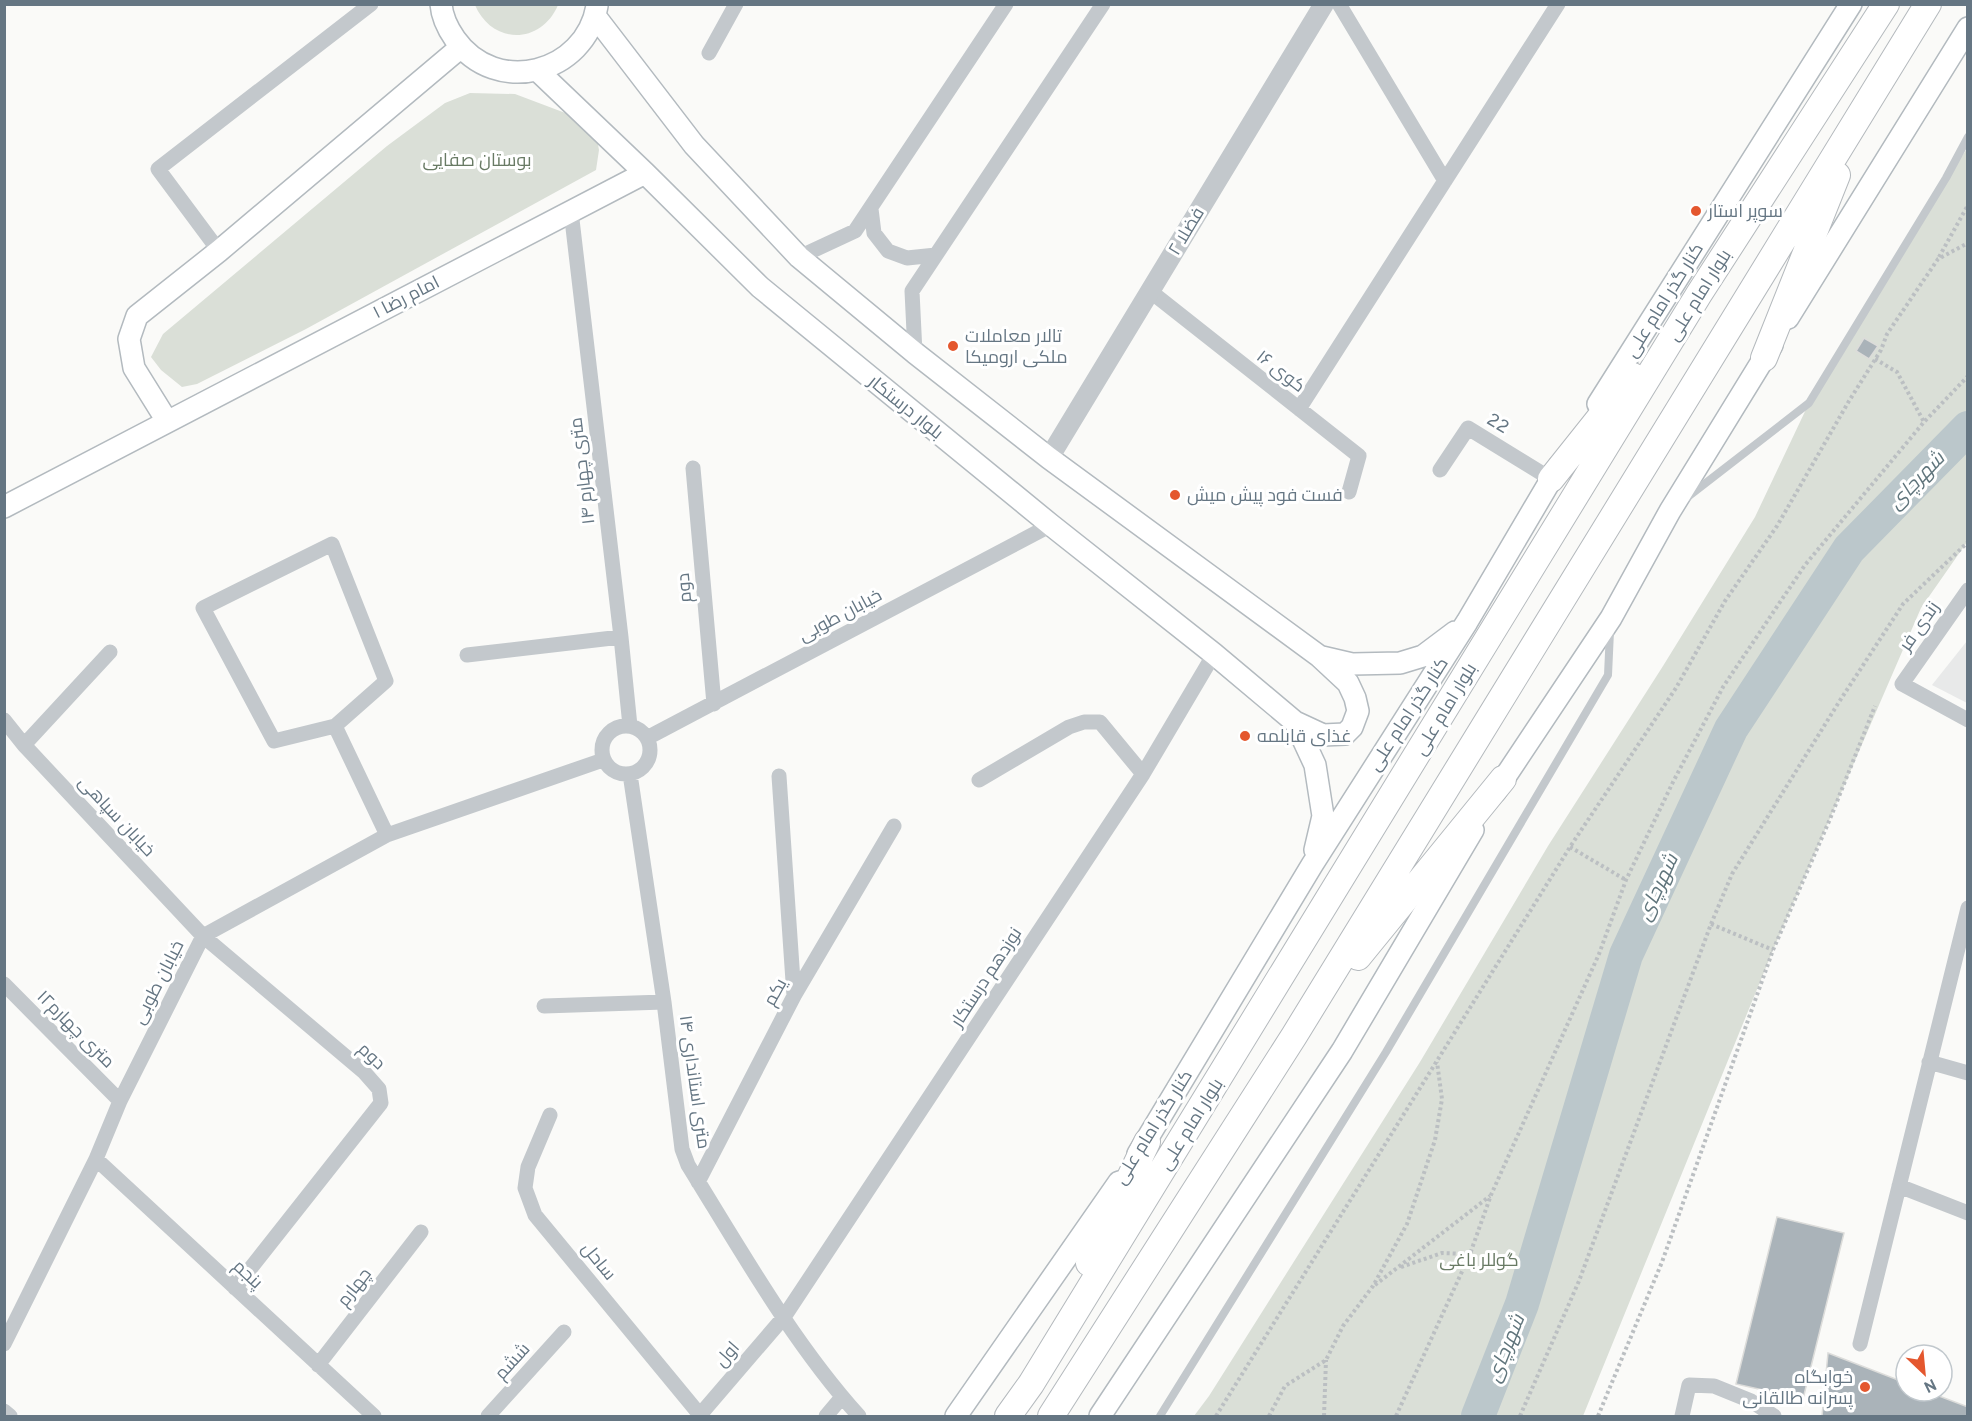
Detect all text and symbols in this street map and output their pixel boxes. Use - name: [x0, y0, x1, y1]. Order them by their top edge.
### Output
- park label: بوستان صفایی: [422, 150, 532, 173]
- place label: سوپر استار: [1707, 201, 1783, 224]
- street label: فضلا ۲: [1164, 204, 1211, 260]
- marker: سوپر استار: [1689, 204, 1703, 218]
- street label: کنار گذر امام علی: [1621, 239, 1710, 362]
- street label: بلوار امام علی: [1663, 246, 1738, 346]
- street label: امام رضا ۱: [369, 272, 444, 325]
- place label: تالار معاملات ملکی ارومیکا: [965, 326, 1067, 370]
- marker: تالار معاملات ملکی ارومیکا: [946, 339, 960, 353]
- street label: کوی ۱۶: [1251, 346, 1309, 399]
- street label: بلوار درستکار: [862, 370, 947, 445]
- street label: 22: [1482, 409, 1513, 440]
- street label: ۱۴ متری چهارم: [566, 416, 601, 526]
- water label: شهرچای: [1884, 447, 1952, 516]
- place label: فست فود پیش میش: [1187, 485, 1343, 508]
- marker: فست فود پیش میش: [1168, 488, 1182, 502]
- street label: دوم: [673, 572, 698, 604]
- street label: خیابان طوبی: [795, 585, 886, 648]
- street label: زندی فر: [1894, 597, 1946, 657]
- street label: کنار گذر امام علی: [1364, 654, 1455, 776]
- street label: بلوار امام علی: [1410, 659, 1483, 760]
- place label: غذای قابلمه: [1257, 726, 1352, 749]
- marker: غذای قابلمه: [1238, 729, 1252, 743]
- street label: خیابان سپاهی: [72, 772, 159, 862]
- water label: شهرچای: [1632, 850, 1686, 925]
- street label: نوزدهم درستکار: [946, 924, 1028, 1033]
- street label: خیابان طوبی: [128, 937, 190, 1029]
- street label: یکم: [759, 975, 793, 1011]
- street label: ۱۲متری چهارم: [31, 986, 119, 1074]
- street label: ۱۴ متری استانداری: [673, 1014, 714, 1151]
- street label: دوم: [352, 1038, 390, 1076]
- street label: کنار گذر امام علی: [1110, 1066, 1199, 1189]
- street label: بلوار امام علی: [1155, 1075, 1230, 1175]
- street label: ساحل: [575, 1238, 620, 1286]
- park label: گوللر باغی: [1439, 1250, 1519, 1273]
- street label: پنجم: [227, 1255, 267, 1295]
- street label: چهارم: [333, 1264, 378, 1312]
- water label: شهرچای: [1482, 1311, 1532, 1386]
- street label: اول: [711, 1337, 746, 1373]
- street label: ششم: [490, 1339, 536, 1385]
- north arrow: [1894, 1343, 1954, 1403]
- place label: خوابگاه پسرانه طالقانی: [1742, 1367, 1853, 1411]
- text: N: [1920, 1373, 1939, 1396]
- marker: خوابگاه پسرانه طالقانی: [1858, 1380, 1872, 1394]

